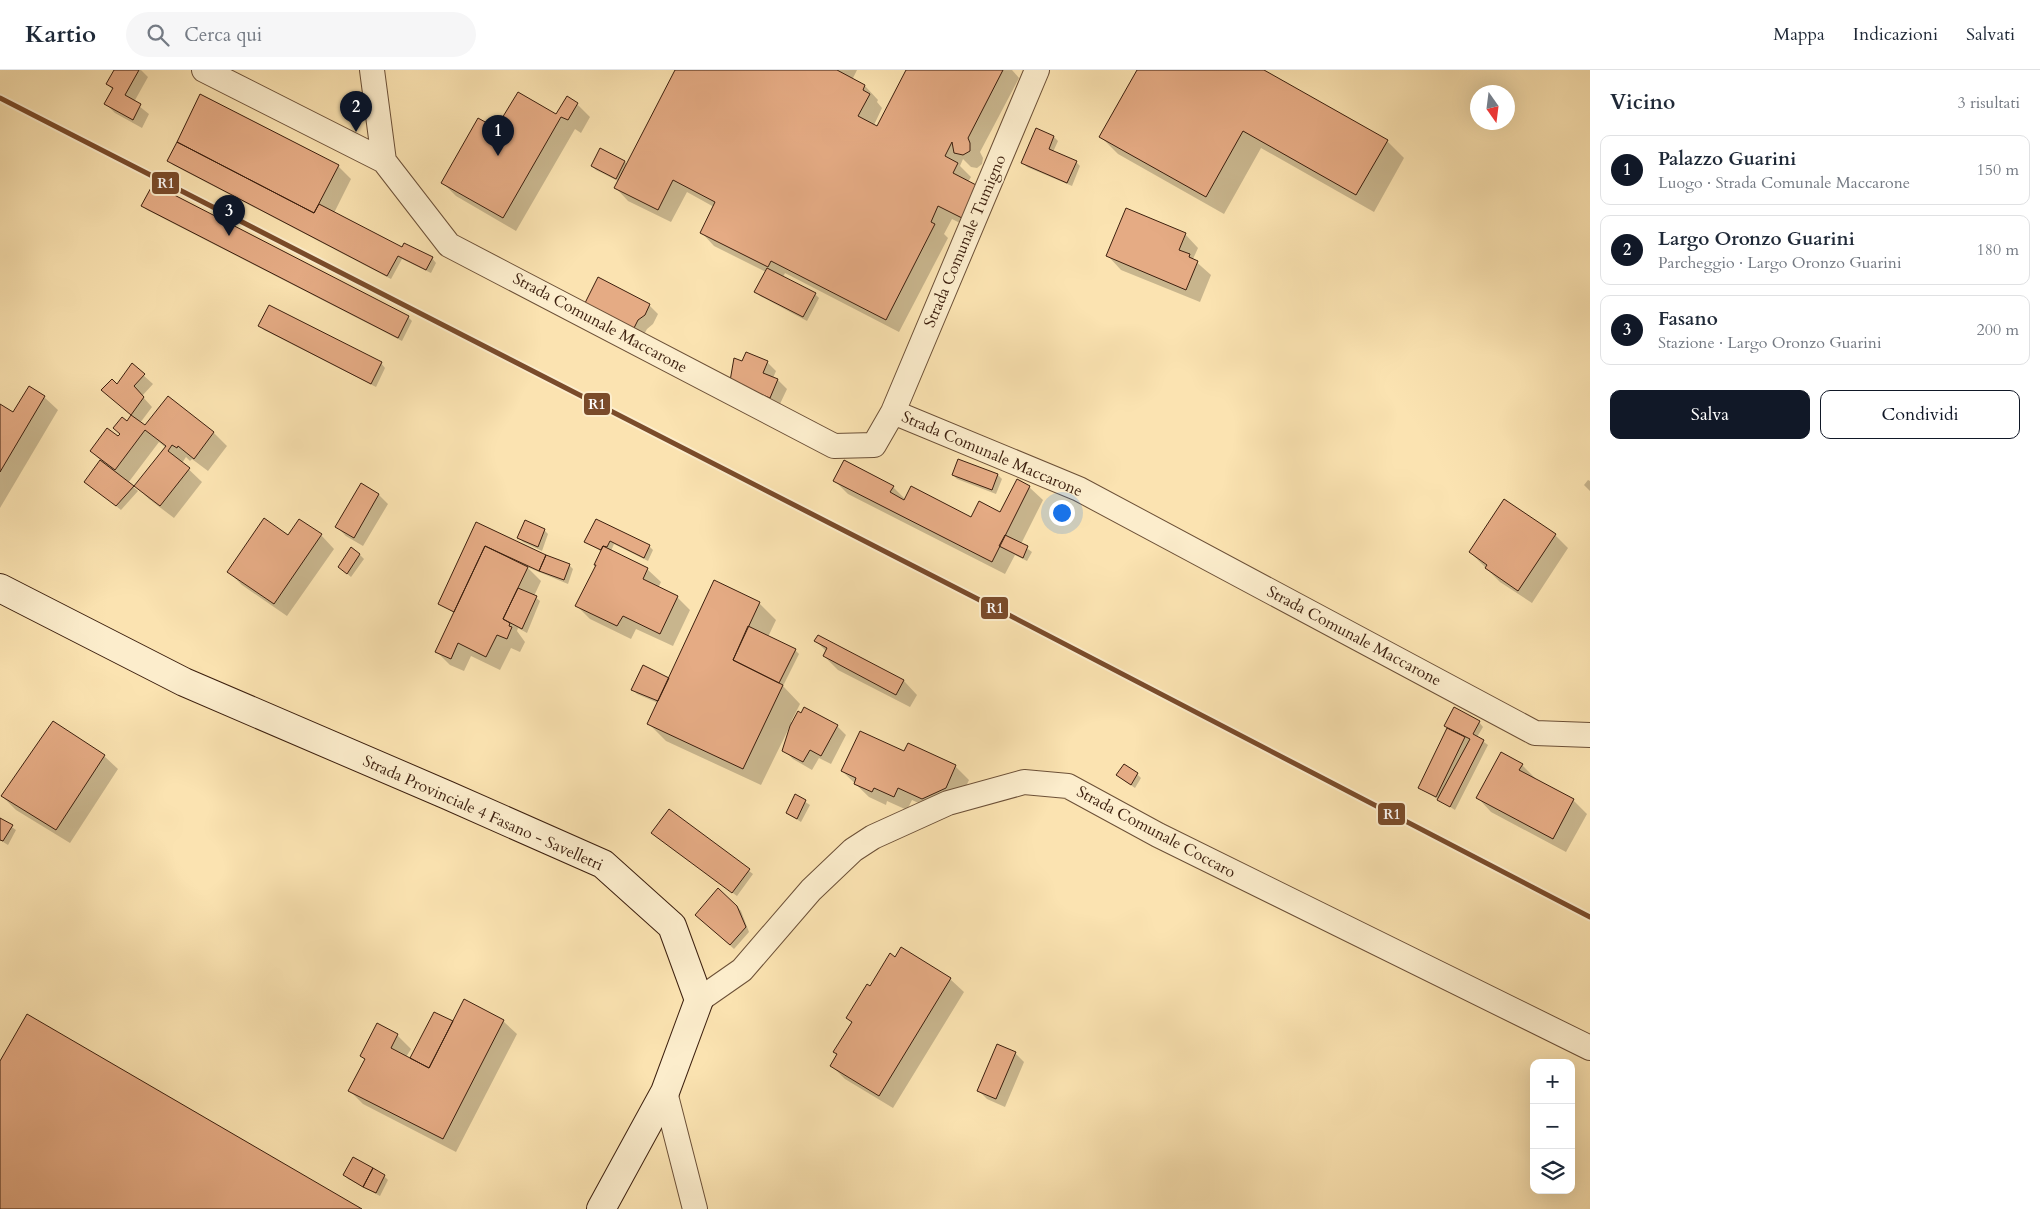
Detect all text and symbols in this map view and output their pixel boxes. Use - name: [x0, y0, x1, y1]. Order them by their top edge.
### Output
- search box: [126, 12, 476, 57]
- text: Kartio: [25, 18, 96, 51]
- icon: search: [144, 21, 172, 49]
- text: Cerca qui: [184, 22, 262, 48]
- text: Mappa: [1773, 22, 1825, 47]
- text: Indicazioni: [1853, 22, 1938, 47]
- text: Salvati: [1966, 22, 2015, 47]
- north arrow: [1470, 85, 1515, 130]
- text: Vicino: [1610, 88, 1675, 117]
- pin: 2: [340, 91, 372, 132]
- text: 3 risultati: [1957, 92, 2020, 114]
- pin: 1: [482, 115, 514, 156]
- text: Palazzo Guarini: [1658, 146, 1796, 172]
- street label: Strada Comunale Tumigno: [919, 151, 1012, 331]
- text: 1: [1623, 159, 1631, 181]
- text: 150 m: [1977, 159, 2019, 181]
- line badge: R1: [151, 171, 180, 195]
- text: Luogo · Strada Comunale Maccarone: [1658, 172, 1910, 194]
- text: R1: [157, 174, 175, 193]
- pin: 3: [213, 195, 245, 236]
- text: Largo Oronzo Guarini: [1658, 226, 1855, 252]
- text: 2: [1623, 239, 1631, 261]
- text: 180 m: [1977, 239, 2019, 261]
- text: Parcheggio · Largo Oronzo Guarini: [1658, 252, 1901, 274]
- street label: Strada Comunale Maccarone: [509, 268, 691, 378]
- text: Fasano: [1658, 306, 1718, 332]
- text: 3: [1623, 319, 1631, 341]
- text: 200 m: [1977, 319, 2019, 341]
- text: Stazione · Largo Oronzo Guarini: [1658, 332, 1881, 354]
- button: Salva: [1610, 390, 1810, 439]
- button: Condividi: [1820, 390, 2020, 439]
- line badge: R1: [583, 392, 611, 416]
- text: R1: [588, 395, 606, 414]
- street label: Strada Comunale Maccarone: [898, 406, 1086, 502]
- your location: [1049, 500, 1075, 526]
- street label: Strada Comunale Maccarone: [1263, 581, 1445, 691]
- line badge: R1: [980, 596, 1009, 620]
- text: R1: [986, 599, 1004, 618]
- street label: Strada Provinciale 4 Fasano - Savelletri: [359, 750, 607, 876]
- street label: Strada Comunale Coccaro: [1073, 781, 1240, 883]
- line badge: R1: [1377, 802, 1406, 826]
- text: R1: [1383, 805, 1401, 824]
- map controls: [1530, 1059, 1575, 1194]
- button: +: [1530, 1059, 1575, 1104]
- button: −: [1530, 1104, 1575, 1149]
- button: layers: [1530, 1149, 1575, 1194]

